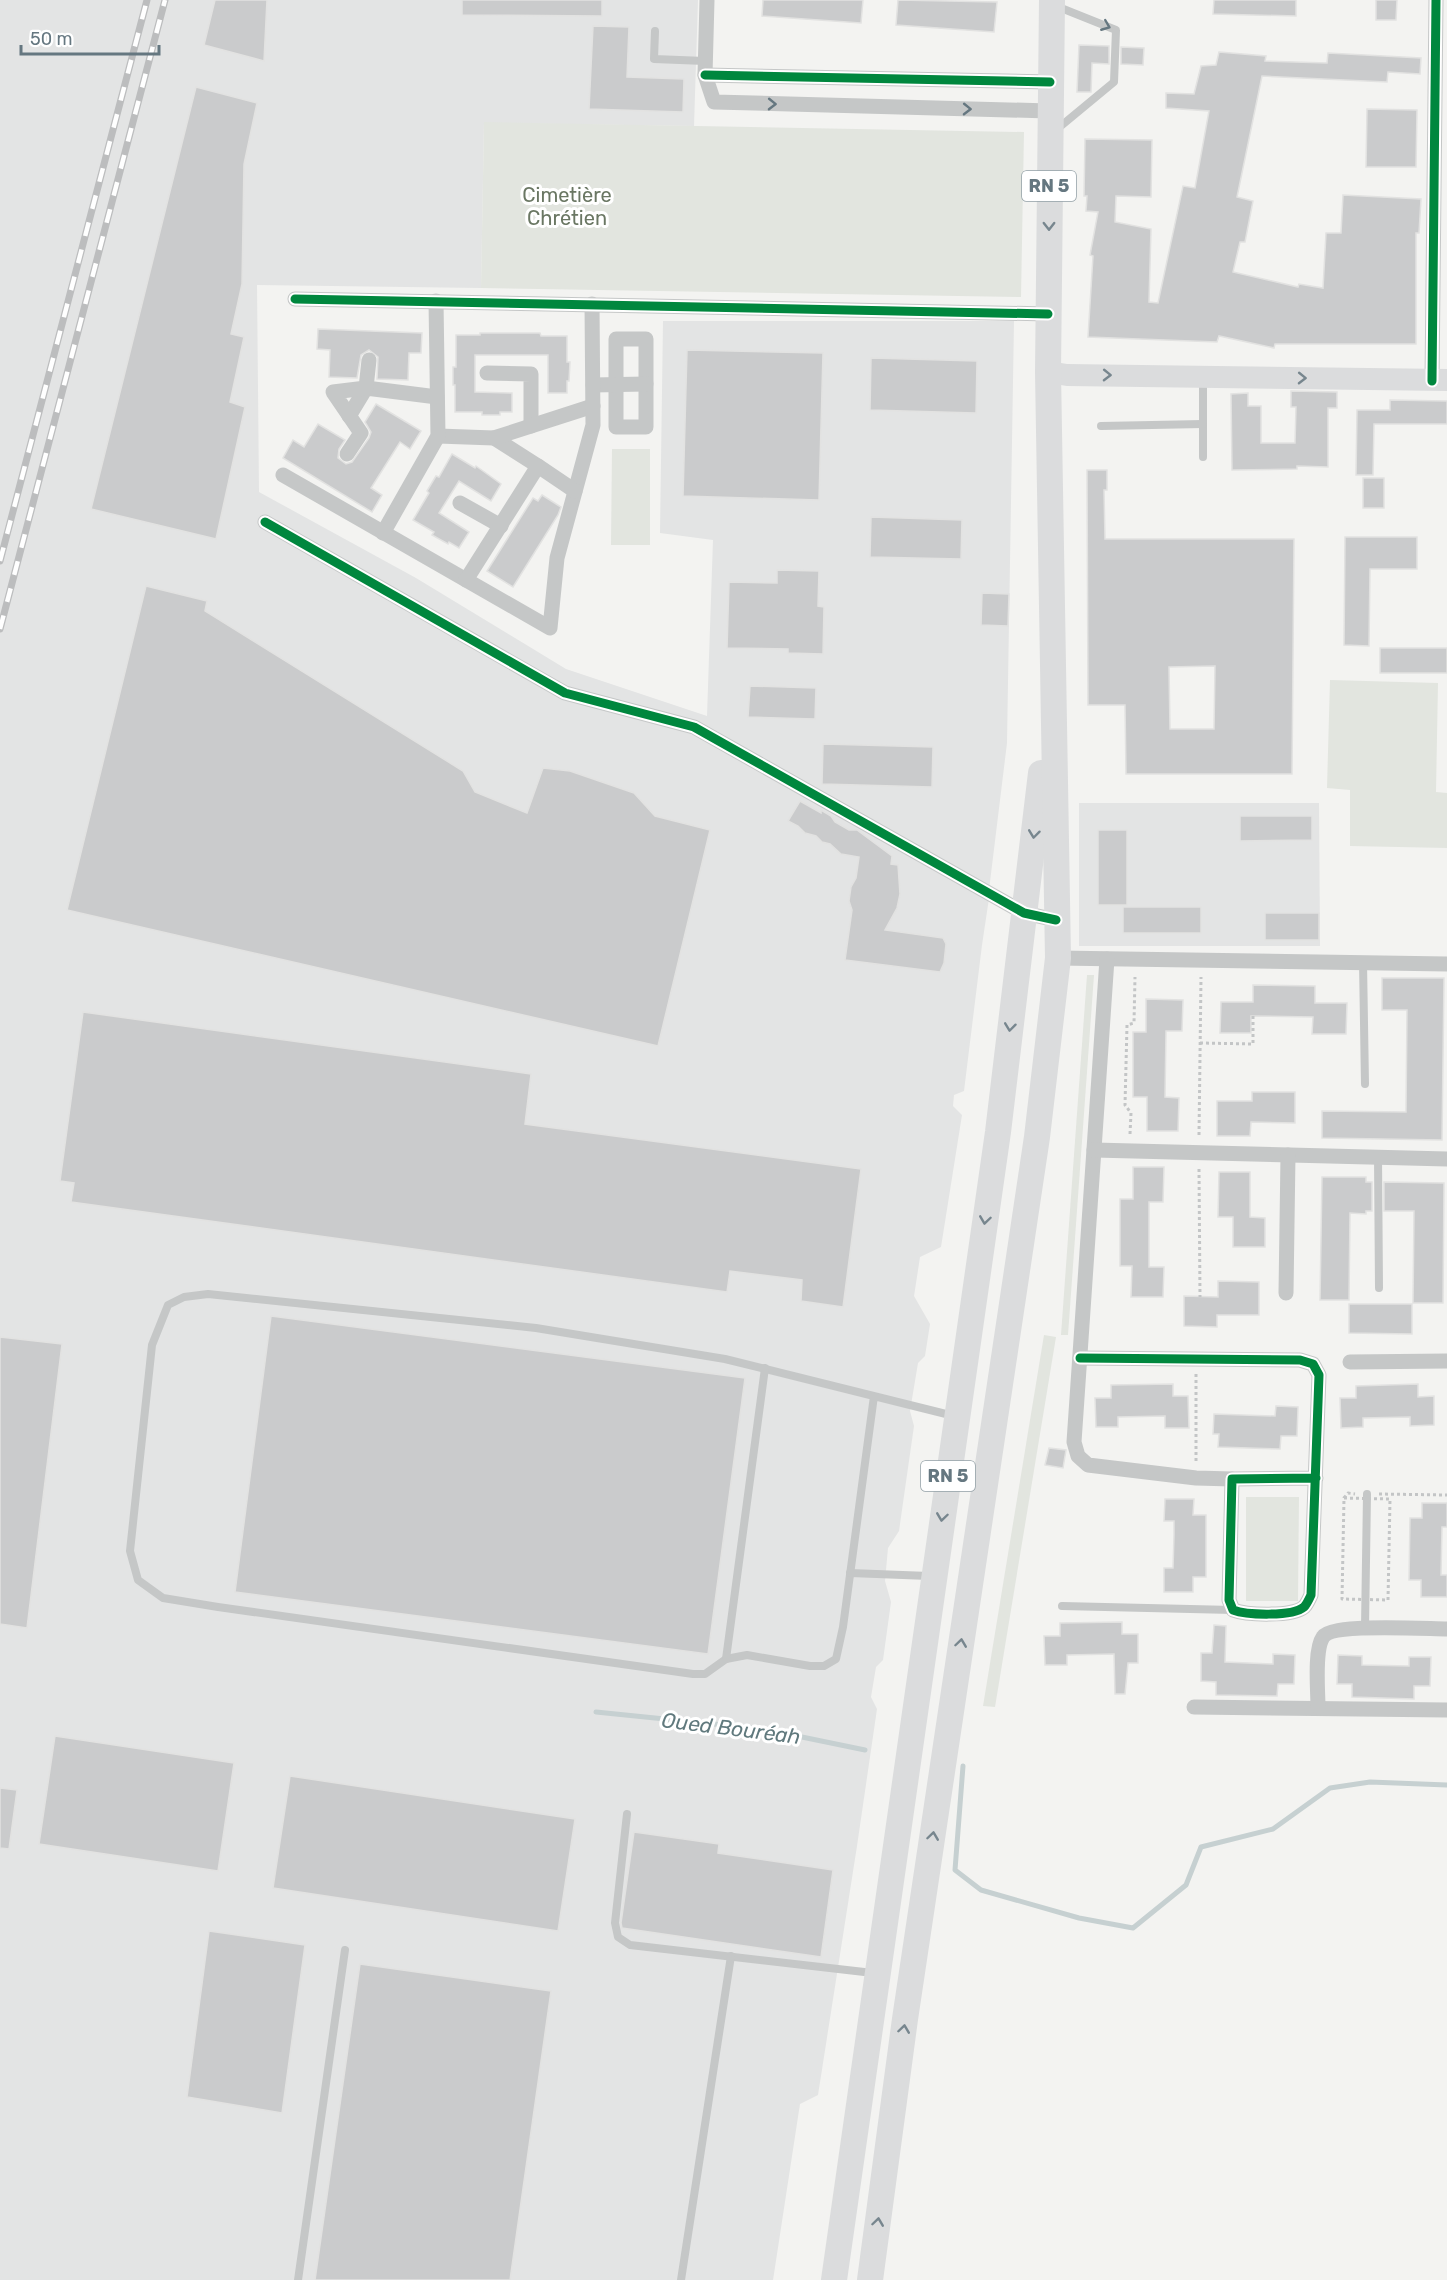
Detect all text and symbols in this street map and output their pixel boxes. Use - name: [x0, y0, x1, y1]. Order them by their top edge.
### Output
- scale bar: [21, 18, 159, 56]
- one-way arrow: [1100, 19, 1111, 31]
- text: 50 m: [30, 28, 73, 50]
- one-way arrow: [768, 98, 777, 110]
- one-way arrow: [963, 102, 972, 115]
- road number: RN 5: [1022, 171, 1076, 201]
- park label: Cimetière Chrétien: [522, 183, 612, 230]
- one-way arrow: [1043, 222, 1055, 231]
- one-way arrow: [1102, 369, 1111, 382]
- one-way arrow: [1297, 372, 1306, 385]
- one-way arrow: [1028, 829, 1040, 838]
- one-way arrow: [1004, 1022, 1017, 1032]
- one-way arrow: [979, 1216, 991, 1225]
- road number: RN 5: [921, 1461, 975, 1491]
- one-way arrow: [937, 1513, 949, 1522]
- one-way arrow: [955, 1638, 967, 1648]
- water label: Oued Bouréah: [660, 1707, 802, 1749]
- one-way arrow: [926, 1831, 938, 1840]
- one-way arrow: [898, 2024, 910, 2033]
- one-way arrow: [872, 2217, 884, 2227]

